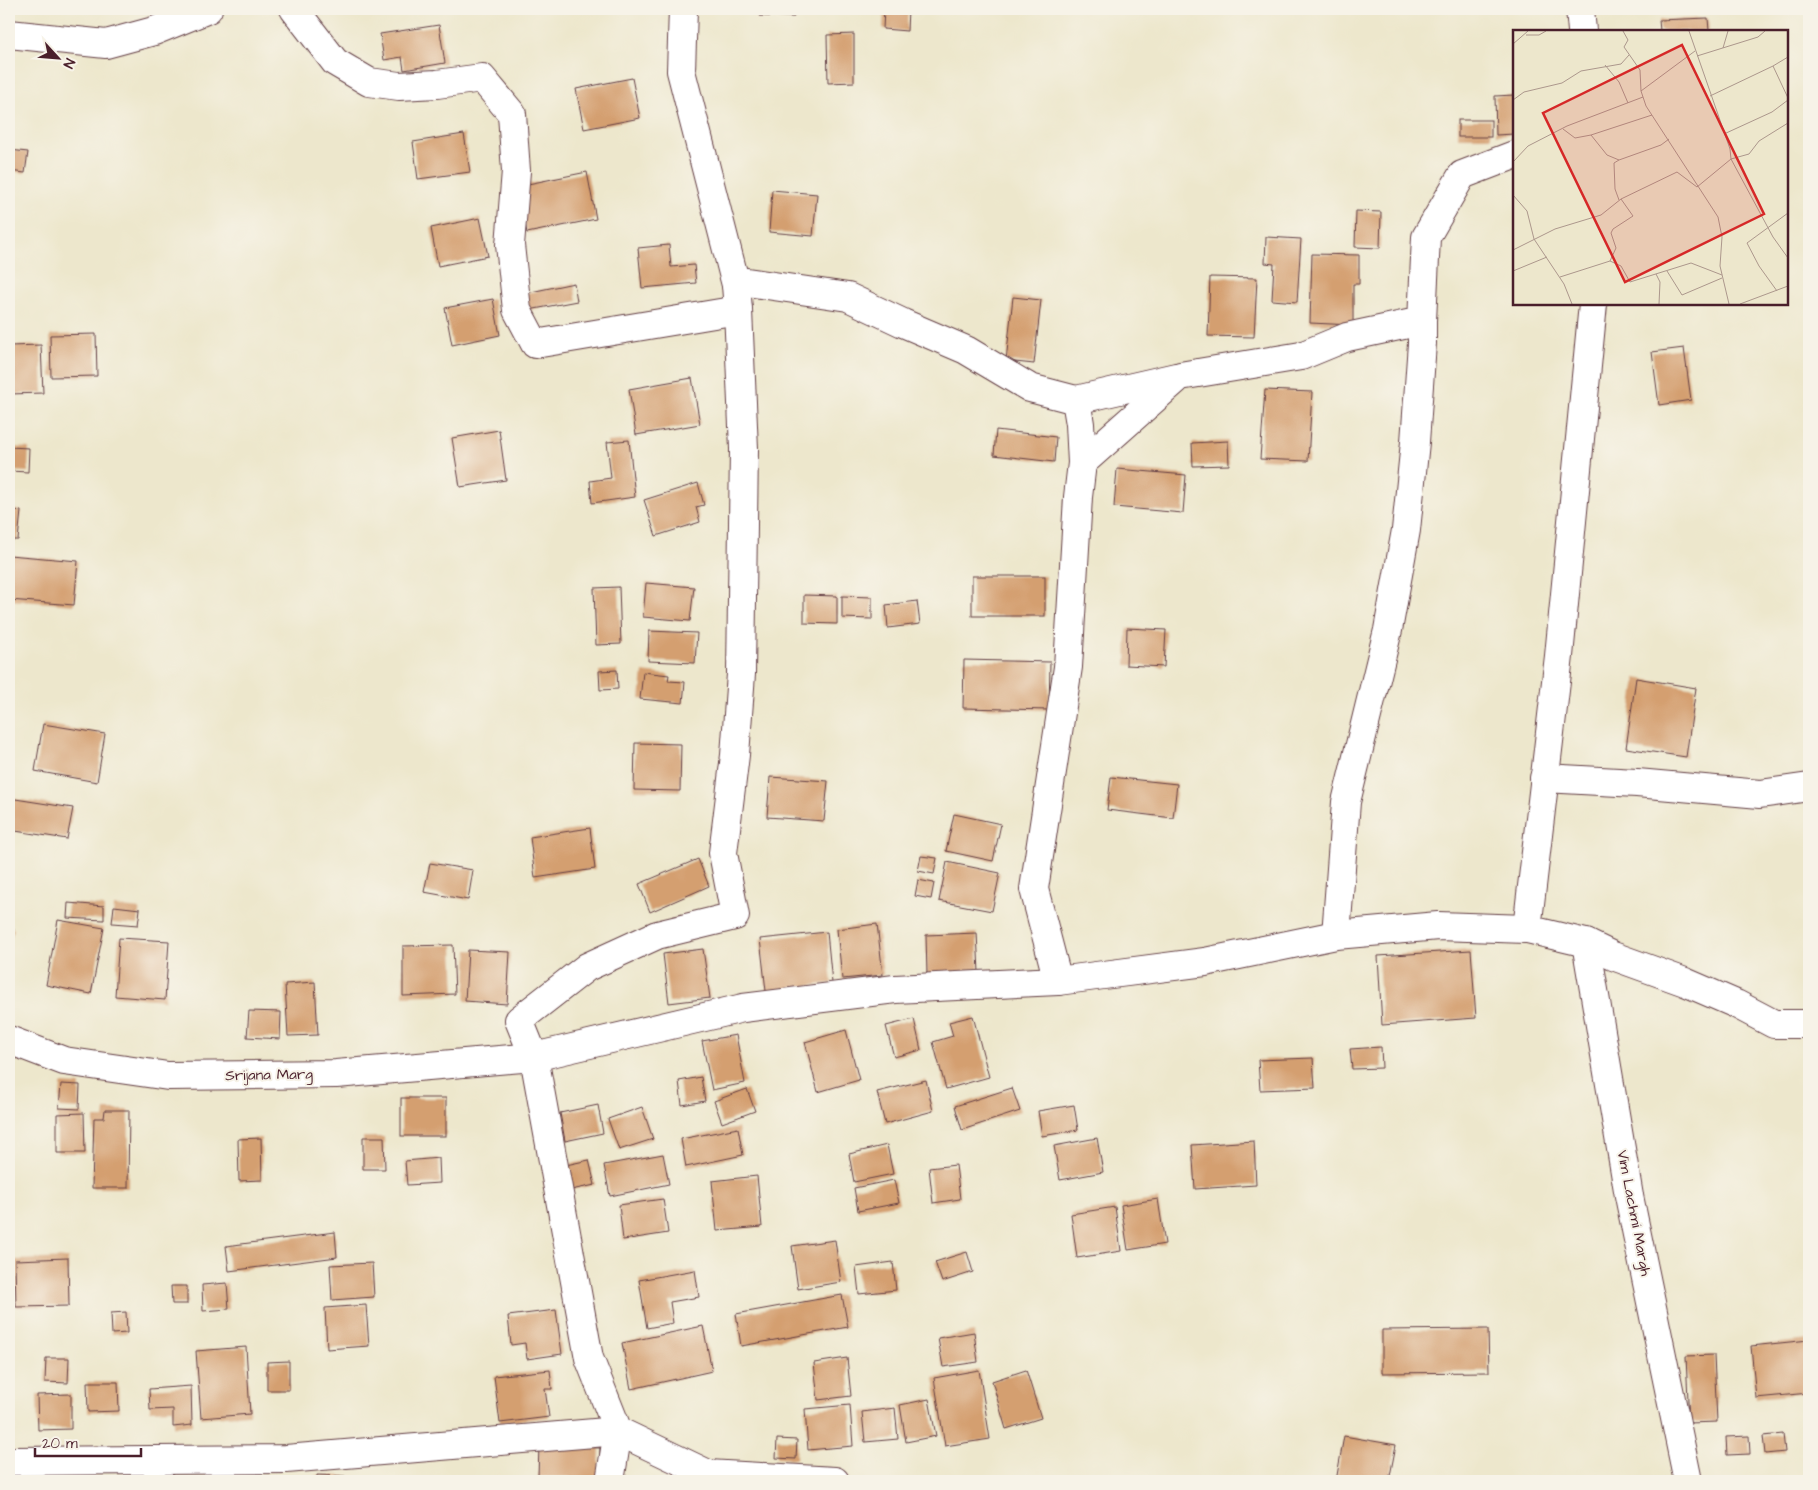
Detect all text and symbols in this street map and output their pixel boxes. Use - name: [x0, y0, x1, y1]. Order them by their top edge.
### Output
- inset map: [1513, 30, 1788, 305]
- north arrow: [32, 32, 82, 82]
- text: N: [58, 55, 80, 72]
- street label: Srijana Marg: [225, 1064, 313, 1087]
- street label: Vim Lachmi Margh: [1611, 1148, 1657, 1278]
- scale bar: [35, 1425, 141, 1457]
- text: 20 m: [42, 1433, 78, 1454]

